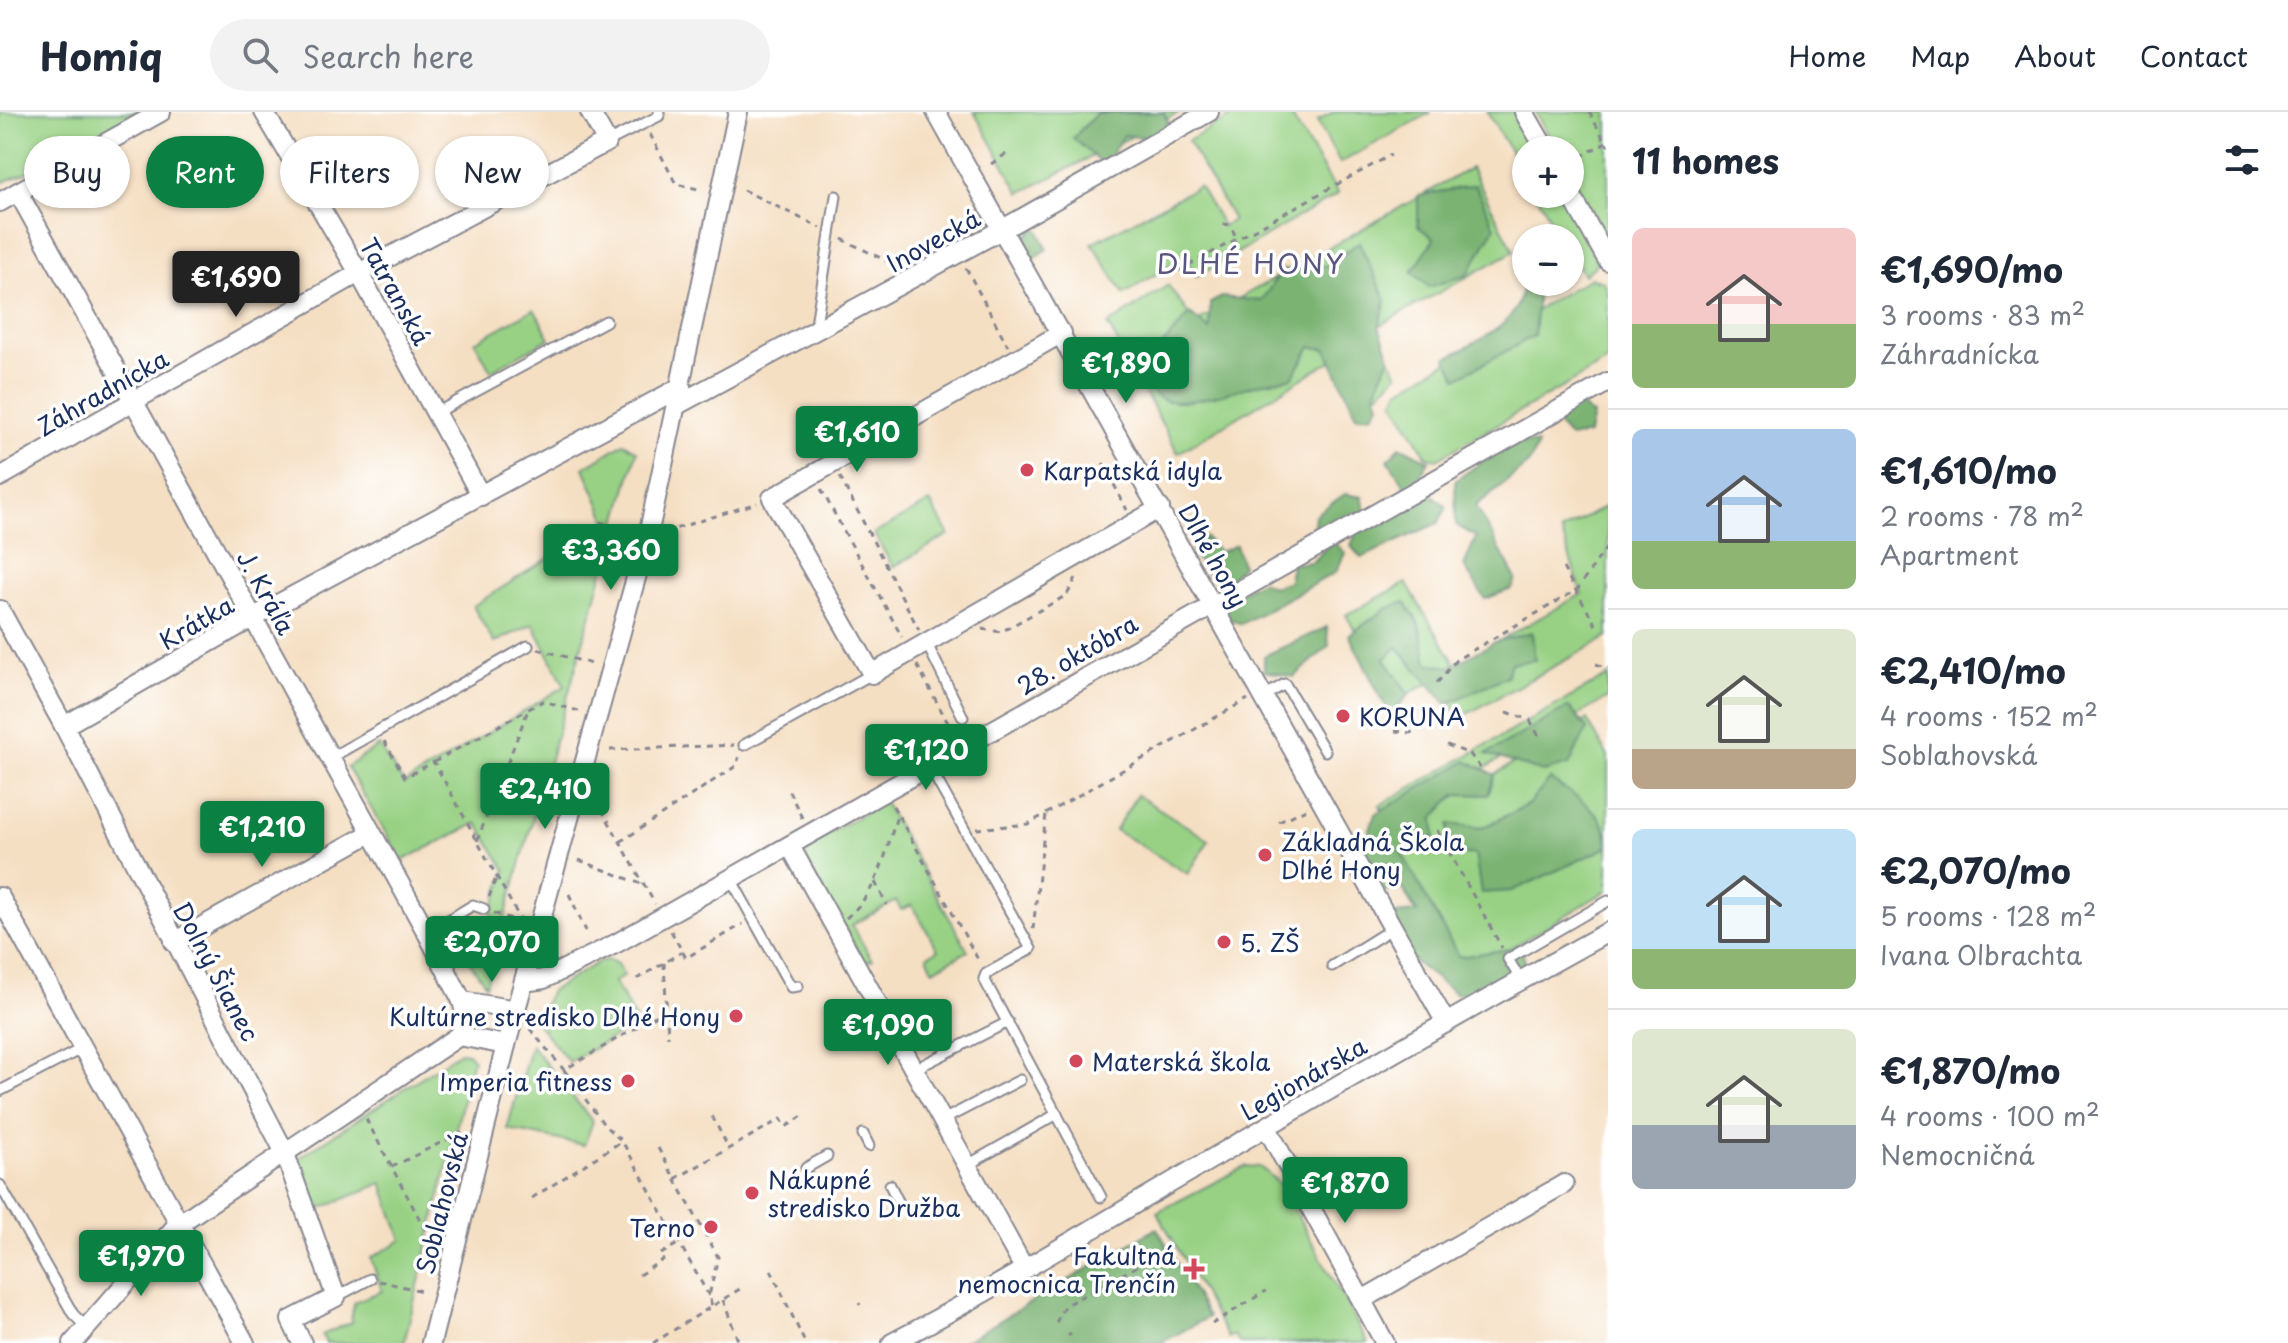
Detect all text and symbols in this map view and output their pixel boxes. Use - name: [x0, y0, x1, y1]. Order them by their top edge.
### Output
- search box: [210, 19, 770, 91]
- text: Homiq: [40, 27, 162, 84]
- icon: search: [238, 33, 282, 77]
- text: Search here: [302, 33, 474, 78]
- text: Home: [1788, 34, 1866, 77]
- text: Map: [1910, 34, 1970, 77]
- text: About: [2014, 34, 2096, 77]
- text: Contact: [2140, 34, 2248, 77]
- text: 11 homes: [1632, 134, 1779, 186]
- chip: Buy: [24, 136, 130, 208]
- chip: Rent: [146, 136, 264, 208]
- chip: Filters: [280, 136, 419, 208]
- chip: New: [435, 136, 549, 208]
- map controls: [1512, 136, 1584, 296]
- button: +: [1512, 136, 1584, 208]
- icon: filters: [2220, 138, 2264, 182]
- street label: Inovecká: [880, 200, 986, 280]
- button: −: [1512, 224, 1584, 296]
- street label: Tatranská: [352, 231, 440, 351]
- district label: DLHÉ HONY: [1157, 241, 1345, 284]
- text: €1,690/mo: [1880, 243, 2063, 295]
- pin: €1,690: [171, 251, 301, 319]
- text: €1,690: [190, 257, 282, 296]
- icon: home: [1696, 260, 1792, 356]
- text: 3 rooms · 83 m²: [1880, 295, 2085, 334]
- text: Záhradnícka: [1880, 334, 2039, 373]
- pin: €1,890: [1061, 337, 1191, 405]
- street label: Záhradnícka: [29, 340, 175, 444]
- text: €1,890: [1081, 343, 1171, 382]
- pin: €1,610: [792, 406, 922, 474]
- text: €1,610: [814, 412, 900, 451]
- text: €1,610/mo: [1880, 444, 2057, 496]
- place label: Karpatská idyla: [1043, 452, 1222, 488]
- marker: Karpatská idyla: [1018, 461, 1036, 479]
- icon: home: [1696, 461, 1792, 557]
- street label: Dlhé hony: [1171, 496, 1257, 614]
- text: 2 rooms · 78 m²: [1880, 496, 2084, 535]
- pin: €3,360: [546, 524, 676, 592]
- text: €3,360: [561, 530, 661, 569]
- text: Apartment: [1880, 535, 2019, 574]
- street label: J. Kráľa: [229, 543, 305, 641]
- street label: Krátka: [152, 586, 240, 658]
- street label: 28. októbra: [1010, 605, 1144, 703]
- text: €2,410/mo: [1880, 644, 2066, 696]
- icon: home: [1696, 661, 1792, 757]
- text: 4 rooms · 152 m²: [1880, 696, 2098, 735]
- place label: KORUNA: [1359, 698, 1465, 734]
- marker: KORUNA: [1334, 707, 1352, 725]
- pin: €1,120: [861, 724, 991, 792]
- text: €1,120: [883, 730, 969, 769]
- text: Soblahovská: [1880, 735, 2037, 774]
- pin: €2,410: [480, 763, 610, 831]
- text: €2,410: [498, 769, 592, 808]
- pin: €1,210: [197, 801, 327, 869]
- text: €1,210: [218, 807, 306, 846]
- place label: Základná Škola Dlhé Hony: [1281, 823, 1464, 887]
- text: €2,070/mo: [1880, 844, 2071, 896]
- marker: Základná Škola Dlhé Hony: [1256, 846, 1274, 864]
- icon: home: [1696, 861, 1792, 957]
- street label: Dolný Šianec: [165, 895, 269, 1047]
- text: 5 rooms · 128 m²: [1880, 896, 2096, 935]
- pin: €2,070: [427, 916, 557, 984]
- text: €2,070: [443, 922, 541, 961]
- place label: 5. ZŠ: [1240, 924, 1300, 960]
- marker: 5. ZŠ: [1215, 933, 1233, 951]
- text: Ivana Olbrachta: [1880, 935, 2082, 974]
- place label: Kultúrne stredisko Dlhé Hony: [389, 998, 720, 1034]
- pin: €1,090: [823, 999, 953, 1067]
- text: €1,090: [842, 1005, 934, 1044]
- marker: Kultúrne stredisko Dlhé Hony: [727, 1007, 745, 1025]
- street label: Legionárska: [1233, 1027, 1373, 1129]
- place label: Materská škola: [1092, 1043, 1270, 1079]
- text: €1,870/mo: [1880, 1044, 2060, 1096]
- marker: Materská škola: [1067, 1052, 1085, 1070]
- icon: home: [1696, 1061, 1792, 1157]
- place label: Imperia fitness: [439, 1063, 612, 1099]
- marker: Imperia fitness: [619, 1072, 637, 1090]
- text: 4 rooms · 100 m²: [1880, 1096, 2100, 1135]
- street label: Soblahovská: [406, 1128, 476, 1278]
- text: Nemocničná: [1880, 1135, 2035, 1174]
- pin: €1,870: [1280, 1157, 1410, 1225]
- place label: Nákupné stredisko Družba: [768, 1161, 960, 1225]
- text: €1,870: [1301, 1163, 1390, 1202]
- marker: Nákupné stredisko Družba: [743, 1184, 761, 1202]
- place label: Terno: [629, 1209, 695, 1245]
- marker: Terno: [702, 1218, 720, 1236]
- pin: €1,970: [76, 1230, 206, 1298]
- text: €1,970: [97, 1236, 185, 1275]
- place label: Fakultná nemocnica Trenčín: [958, 1237, 1176, 1301]
- marker: Fakultná nemocnica Trenčín: [1183, 1258, 1205, 1280]

